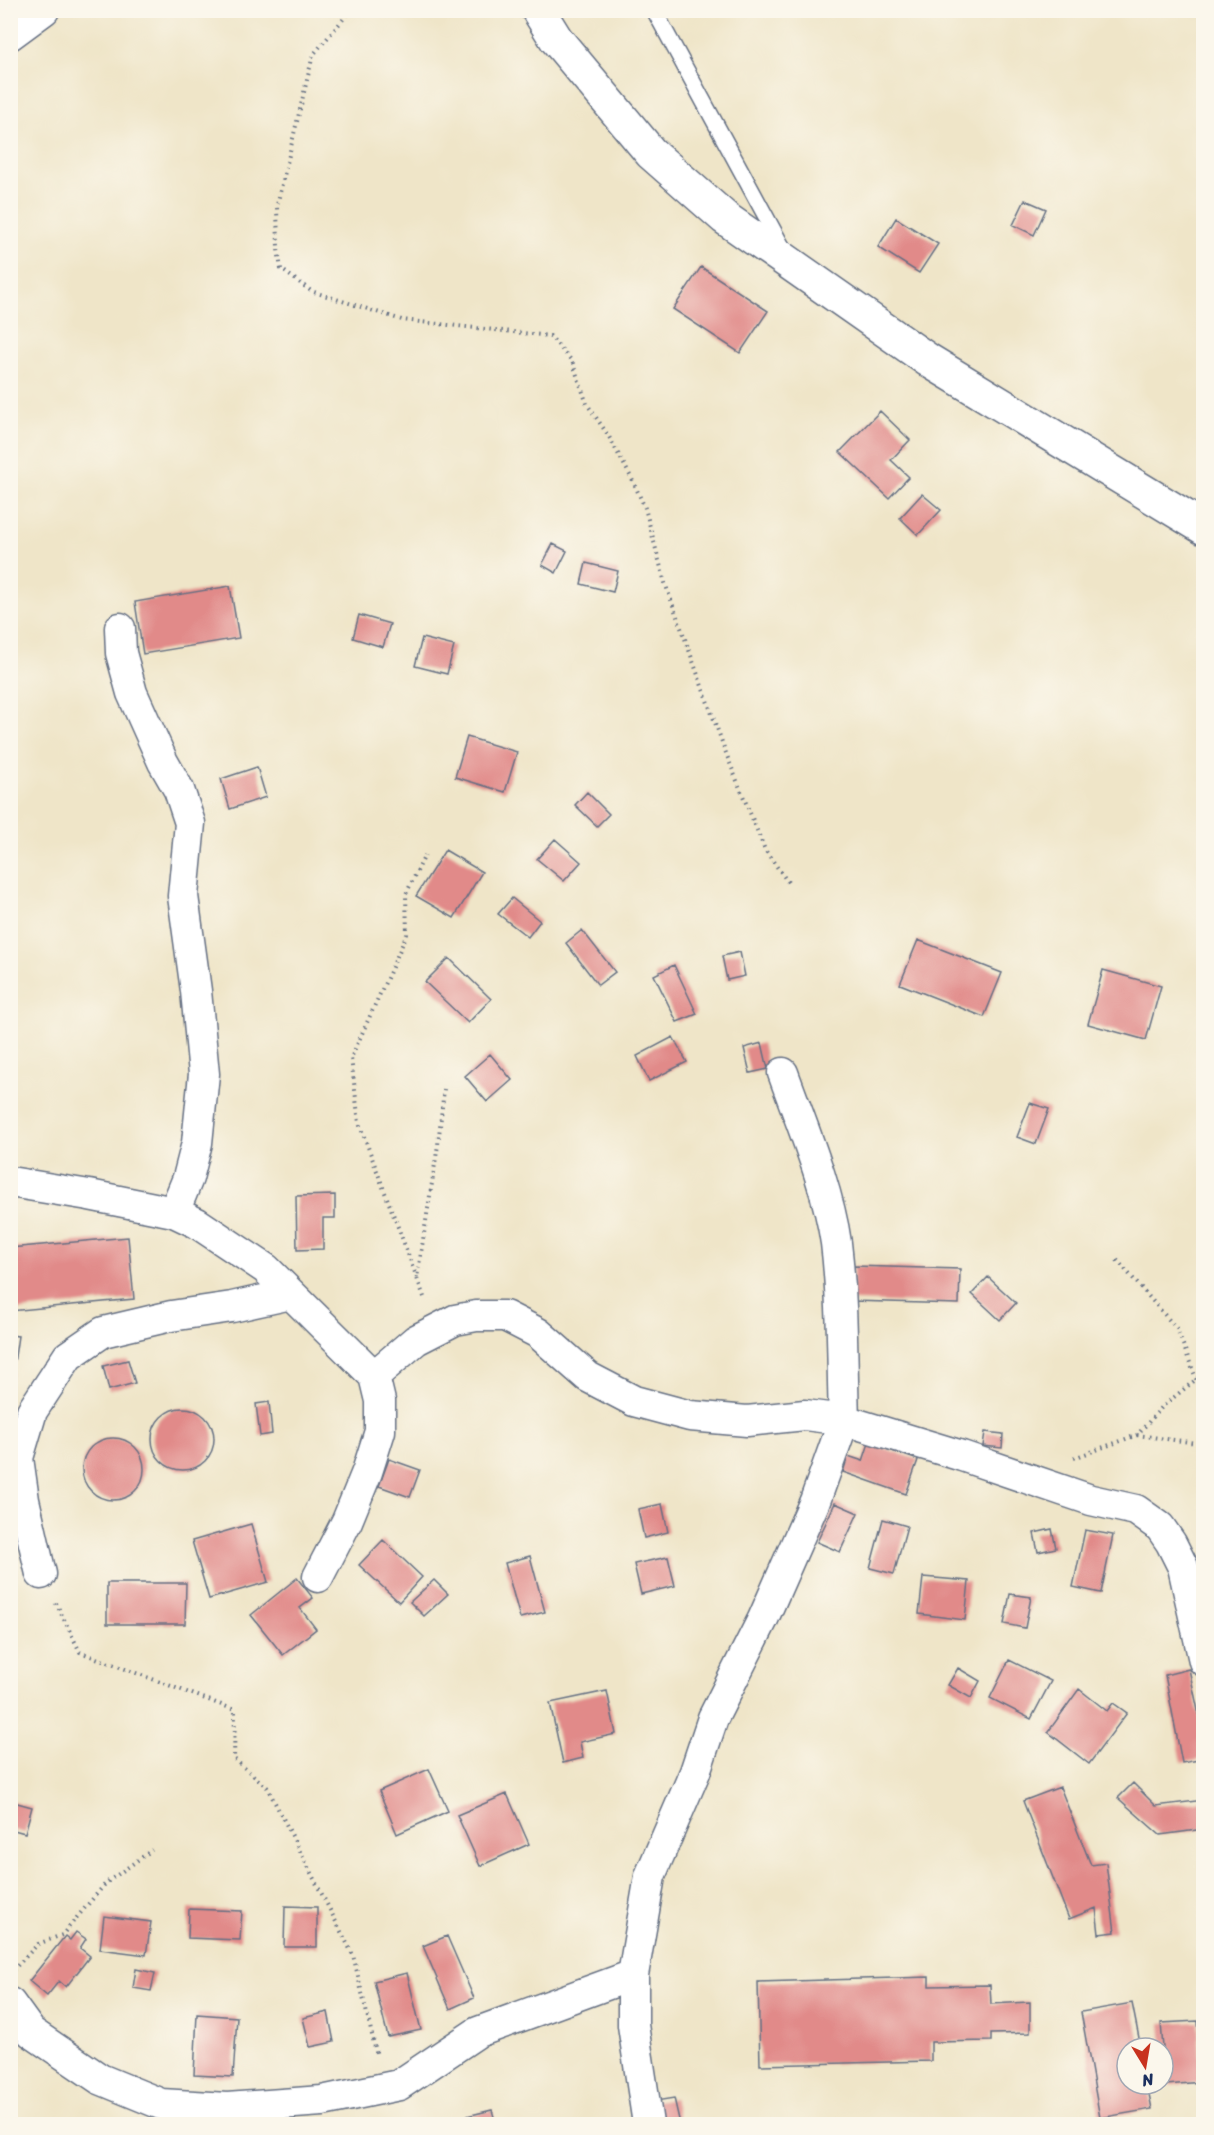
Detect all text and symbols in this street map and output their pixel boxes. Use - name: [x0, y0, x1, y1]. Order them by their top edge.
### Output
- north arrow: [1115, 2036, 1175, 2096]
- text: N: [1139, 2065, 1157, 2096]

